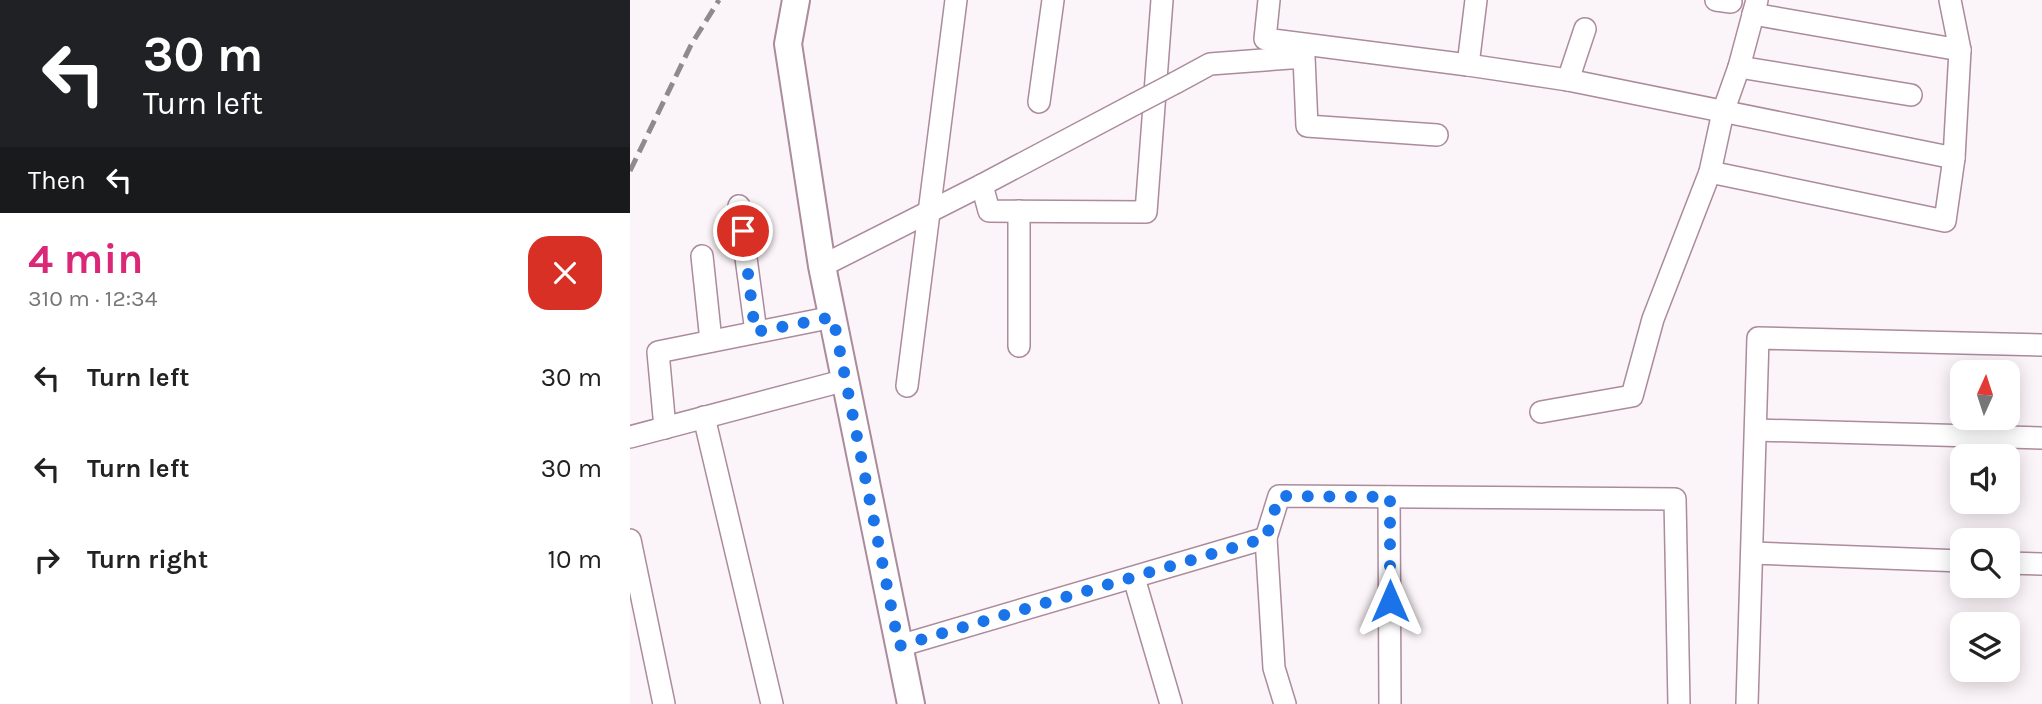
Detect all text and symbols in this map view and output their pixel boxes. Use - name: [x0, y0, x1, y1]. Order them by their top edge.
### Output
- text: 30 m: [143, 26, 263, 83]
- icon: left: [28, 28, 119, 119]
- text: Turn left: [143, 85, 263, 122]
- icon: left: [100, 161, 138, 199]
- text: Then: [28, 165, 86, 196]
- pin: [713, 201, 773, 261]
- icon: arrive: [724, 212, 762, 250]
- text: 4 min: [28, 234, 143, 284]
- button: close: [528, 236, 602, 310]
- text: 310 m · 12:34: [28, 285, 158, 312]
- icon: left: [28, 359, 66, 397]
- north arrow: [1950, 360, 2020, 430]
- map controls: [1950, 360, 2020, 682]
- text: Turn left: [87, 362, 189, 393]
- text: 30 m: [541, 362, 602, 393]
- button: sound: [1950, 444, 2020, 514]
- icon: left: [28, 450, 66, 488]
- text: Turn left: [87, 453, 189, 484]
- text: 30 m: [541, 453, 602, 484]
- button: search: [1950, 528, 2020, 598]
- icon: right: [28, 541, 66, 579]
- text: Turn right: [87, 544, 208, 575]
- text: 10 m: [547, 544, 602, 575]
- position arrow: [1353, 564, 1427, 638]
- button: layers: [1950, 612, 2020, 682]

